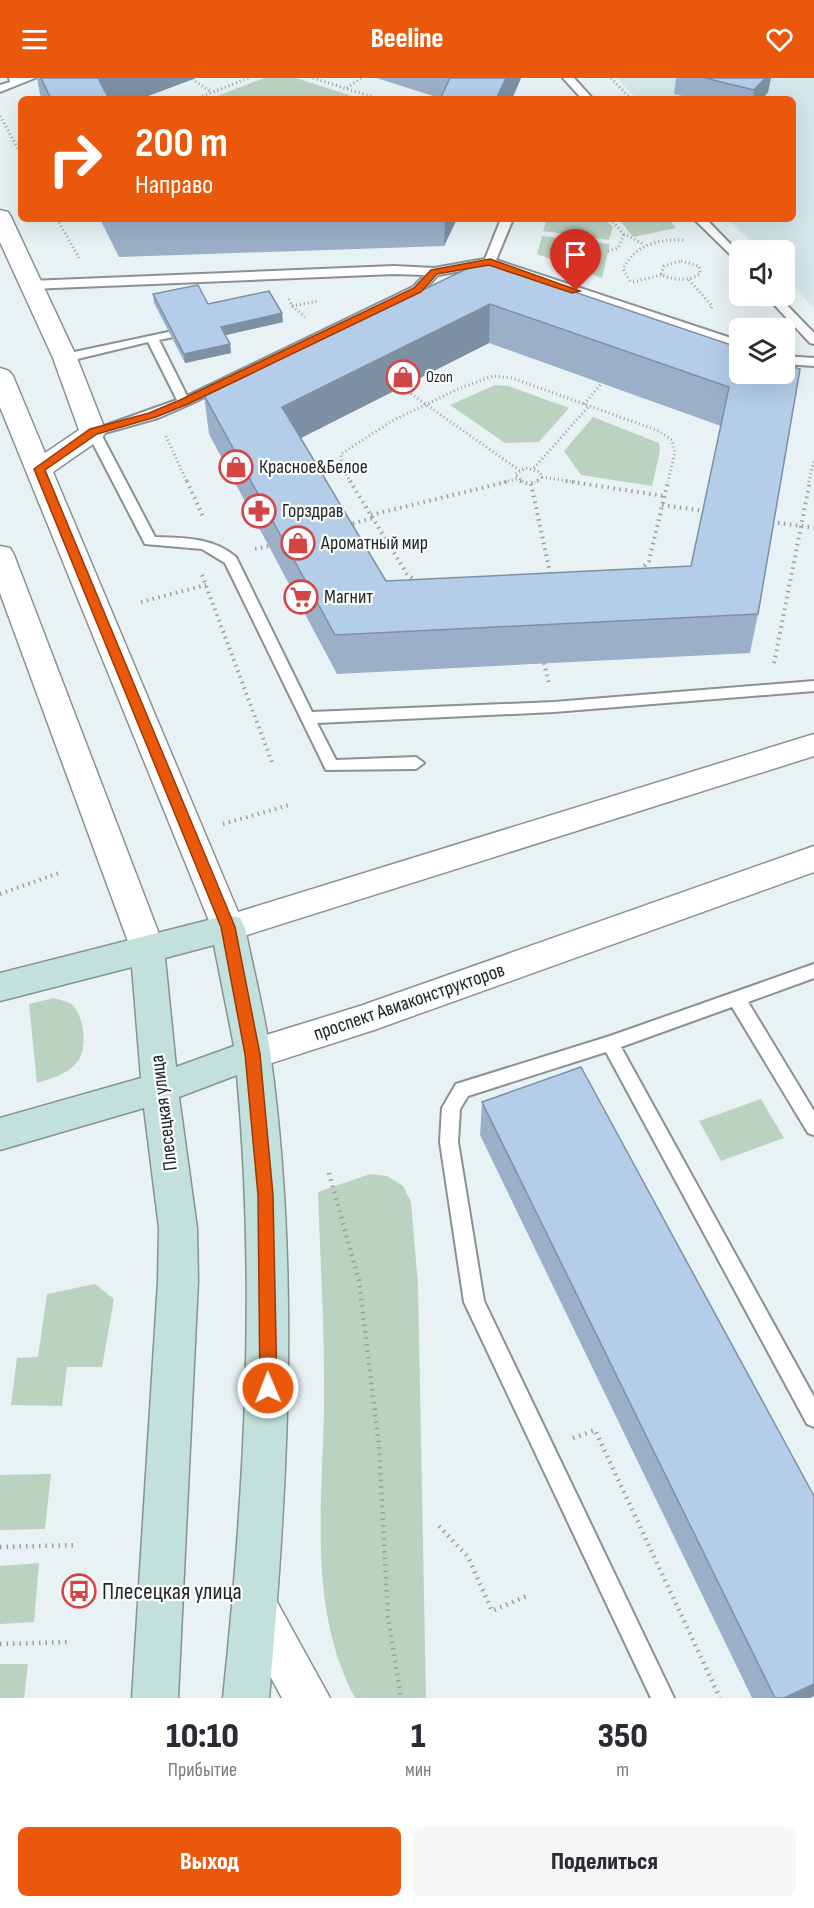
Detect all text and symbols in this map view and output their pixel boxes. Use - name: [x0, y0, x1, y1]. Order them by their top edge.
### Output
- icon: menu: [18, 23, 51, 56]
- text: Beeline: [371, 23, 443, 55]
- icon: heart: [763, 23, 796, 56]
- text: 200 m: [135, 118, 228, 169]
- icon: right: [36, 120, 114, 198]
- text: Направо: [135, 169, 213, 201]
- pin: [550, 229, 601, 291]
- icon: arrive: [559, 238, 592, 271]
- map controls: [729, 240, 795, 384]
- button: sound: [729, 240, 795, 306]
- button: layers: [729, 318, 795, 384]
- shop icon: Ozon: [385, 359, 421, 395]
- place label: Ozon: [426, 368, 453, 387]
- shop icon: Красное&Белое: [218, 449, 254, 485]
- place label: Красное&Белое: [259, 455, 368, 479]
- pharmacy icon: Горздрав: [241, 493, 277, 529]
- place label: Горздрав: [282, 499, 343, 523]
- shop icon: Ароматный мир: [280, 525, 316, 561]
- place label: Ароматный мир: [320, 531, 428, 555]
- supermarket icon: Магнит: [283, 579, 319, 615]
- place label: Магнит: [324, 585, 373, 609]
- street label: проспект Авиаконструкторов: [310, 958, 508, 1046]
- street label: Плесецкая улица: [145, 1054, 183, 1172]
- position arrow: [236, 1356, 300, 1420]
- bus stop icon: Плесецкая улица: [61, 1573, 97, 1609]
- place label: Плесецкая улица: [102, 1577, 242, 1606]
- text: 10:10: [166, 1715, 239, 1758]
- text: 1: [411, 1715, 426, 1758]
- text: 350: [597, 1715, 648, 1758]
- text: Прибытие: [168, 1758, 237, 1782]
- text: мин: [405, 1758, 431, 1782]
- text: m: [616, 1758, 629, 1782]
- button: Выход: [18, 1827, 401, 1896]
- button: Поделиться: [413, 1827, 796, 1896]

